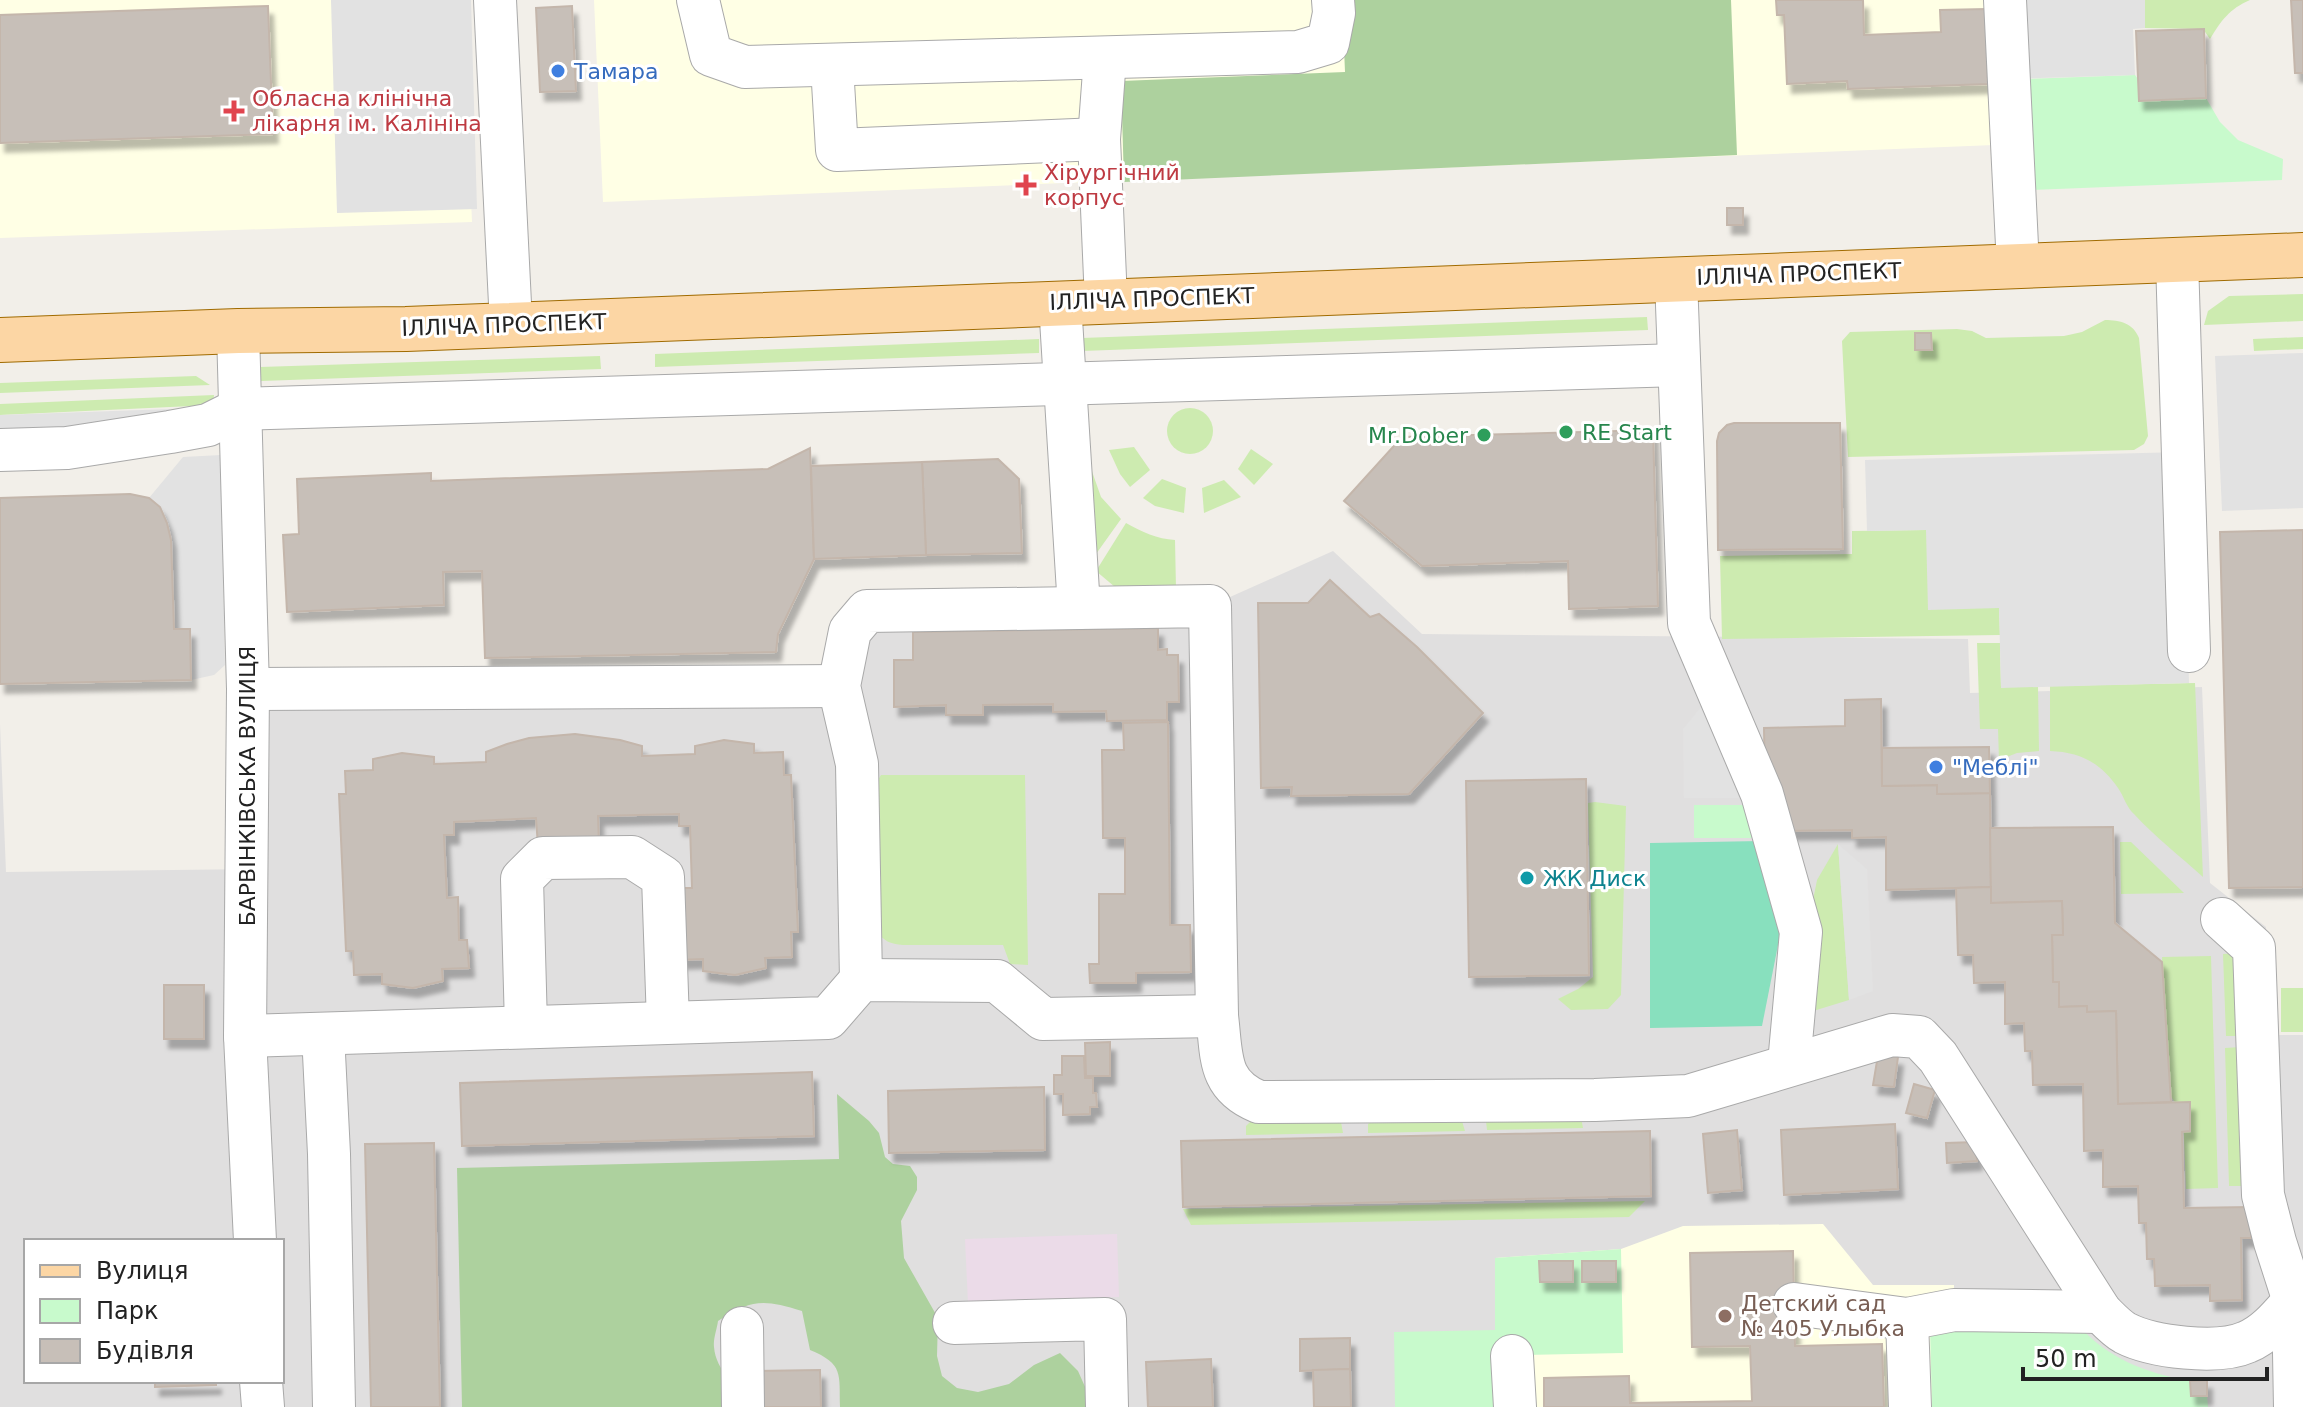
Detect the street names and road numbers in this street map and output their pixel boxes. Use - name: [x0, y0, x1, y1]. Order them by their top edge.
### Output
- street label: ІЛЛІЧА ПРОСПЕКТ: [1696, 258, 1903, 290]
- street label: ІЛЛІЧА ПРОСПЕКТ: [1049, 283, 1256, 315]
- street label: ІЛЛІЧА ПРОСПЕКТ: [401, 309, 608, 341]
- street label: БАРВІНКІВСЬКА ВУЛИЦЯ: [235, 646, 260, 926]

